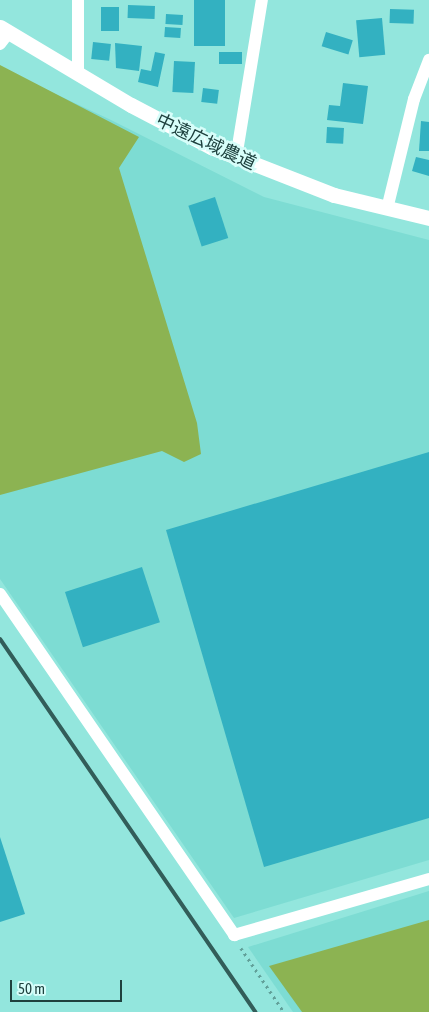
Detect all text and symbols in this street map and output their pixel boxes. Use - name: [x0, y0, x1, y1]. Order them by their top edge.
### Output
- street label: 中遠広域農道: [152, 109, 260, 175]
- scale bar: [12, 970, 125, 1002]
- text: 50 m: [18, 980, 45, 997]

